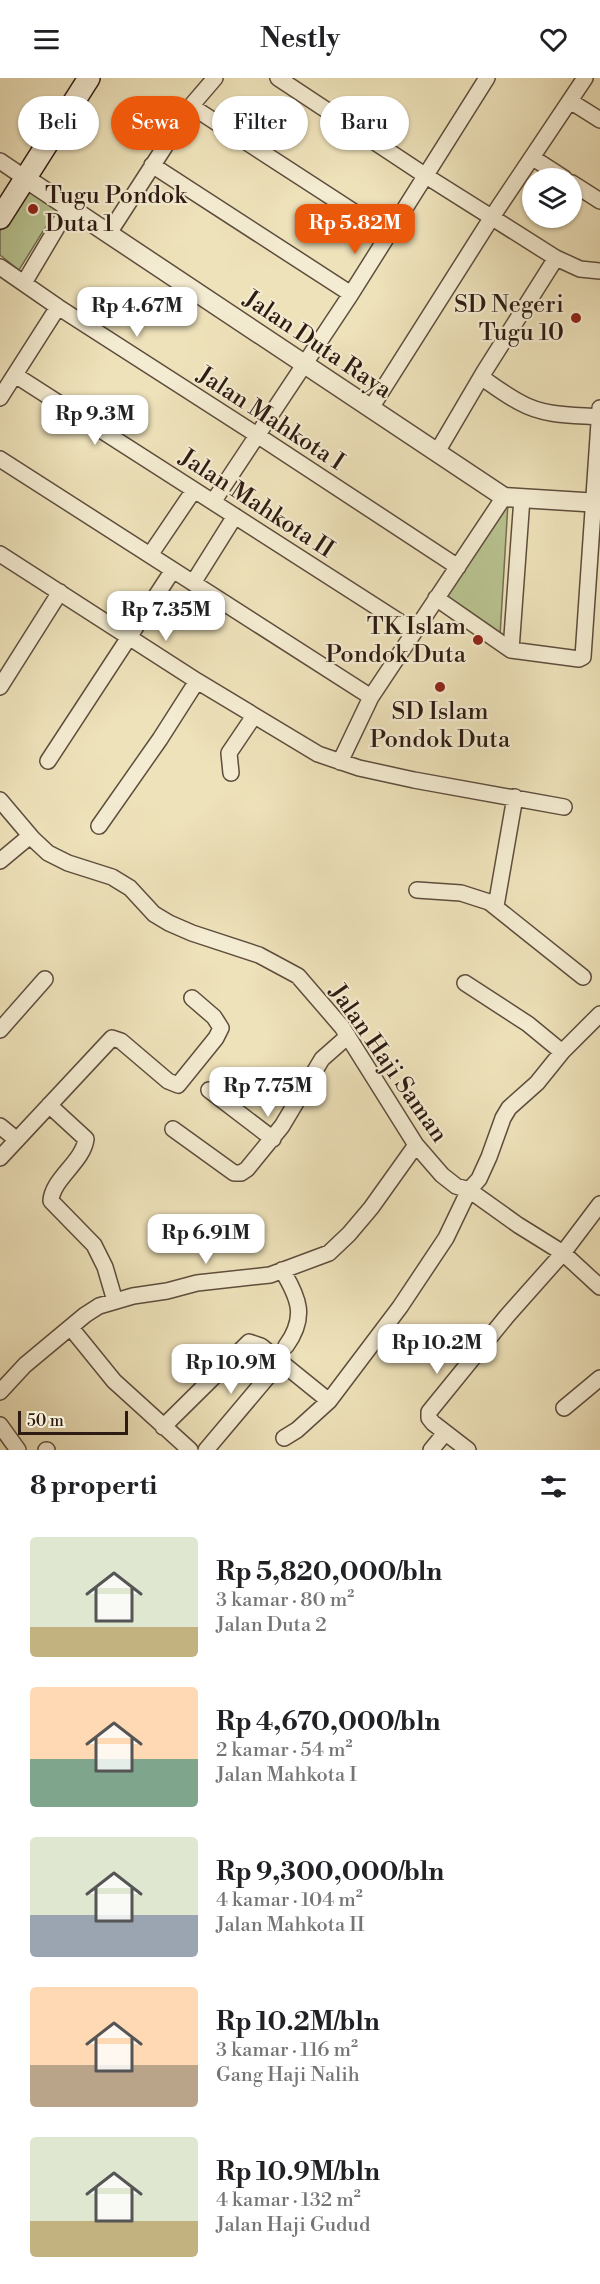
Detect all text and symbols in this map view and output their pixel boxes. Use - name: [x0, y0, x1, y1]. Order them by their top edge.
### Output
- text: Nestly: [260, 22, 340, 56]
- icon: menu: [30, 23, 63, 56]
- icon: heart: [537, 23, 570, 56]
- chip: Beli: [18, 96, 99, 150]
- chip: Sewa: [111, 96, 200, 150]
- chip: Filter: [212, 96, 308, 150]
- chip: Baru: [320, 96, 409, 150]
- map controls: [522, 168, 582, 228]
- button: layers: [522, 168, 582, 228]
- place label: Tugu Pondok Duta 1: [45, 181, 188, 239]
- marker: Tugu Pondok Duta 1: [26, 202, 40, 216]
- pin: Rp 5.82M: [293, 204, 417, 255]
- text: Rp 5.82M: [309, 211, 401, 236]
- street label: Jalan Duta Raya: [237, 284, 398, 406]
- pin: Rp 4.67M: [75, 287, 199, 338]
- place label: SD Negeri Tugu 10: [454, 290, 564, 348]
- text: Rp 4.67M: [91, 294, 183, 319]
- marker: SD Negeri Tugu 10: [569, 311, 583, 325]
- street label: Jalan Mahkota I: [191, 360, 350, 477]
- pin: Rp 9.3M: [40, 395, 150, 446]
- text: Rp 9.3M: [55, 402, 135, 427]
- street label: Jalan Mahkota II: [173, 442, 339, 565]
- pin: Rp 7.35M: [104, 591, 228, 642]
- text: Rp 7.35M: [121, 598, 211, 623]
- place label: TK Islam Pondok Duta: [325, 612, 467, 670]
- marker: TK Islam Pondok Duta: [471, 633, 485, 647]
- marker: SD Islam Pondok Duta: [433, 680, 447, 694]
- place label: SD Islam Pondok Duta: [370, 697, 511, 755]
- street label: Jalan Haji Saman: [322, 978, 454, 1148]
- pin: Rp 7.75M: [206, 1067, 330, 1118]
- text: Rp 7.75M: [223, 1074, 313, 1099]
- pin: Rp 6.91M: [144, 1214, 268, 1265]
- text: Rp 6.91M: [162, 1221, 250, 1246]
- pin: Rp 10.2M: [375, 1324, 499, 1375]
- text: Rp 10.2M: [392, 1331, 482, 1356]
- pin: Rp 10.9M: [169, 1344, 293, 1395]
- text: Rp 10.9M: [186, 1351, 276, 1376]
- scale bar: [18, 1408, 128, 1436]
- text: 50 m: [27, 1411, 64, 1431]
- text: 8 properti: [30, 1470, 157, 1502]
- icon: filters: [537, 1470, 570, 1503]
- text: Rp 5,820,000/bln: [216, 1556, 442, 1588]
- icon: home: [78, 1561, 150, 1633]
- text: 3 kamar · 80 m²: [216, 1588, 354, 1613]
- text: Jalan Duta 2: [216, 1613, 327, 1638]
- text: Rp 4,670,000/bln: [216, 1706, 440, 1738]
- icon: home: [78, 1711, 150, 1783]
- text: 2 kamar · 54 m²: [216, 1738, 353, 1763]
- text: Jalan Mahkota I: [216, 1763, 357, 1788]
- text: Rp 9,300,000/bln: [216, 1856, 444, 1888]
- icon: home: [78, 1861, 150, 1933]
- text: 4 kamar · 104 m²: [216, 1888, 363, 1913]
- text: Jalan Mahkota II: [216, 1913, 364, 1938]
- text: Rp 10.2M/bln: [216, 2006, 380, 2038]
- icon: home: [78, 2011, 150, 2083]
- text: 3 kamar · 116 m²: [216, 2038, 358, 2063]
- text: Gang Haji Nalih: [216, 2063, 360, 2088]
- text: Rp 10.9M/bln: [216, 2156, 380, 2188]
- icon: home: [78, 2161, 150, 2233]
- text: 4 kamar · 132 m²: [216, 2188, 361, 2213]
- text: Jalan Haji Gudud: [216, 2213, 370, 2238]

